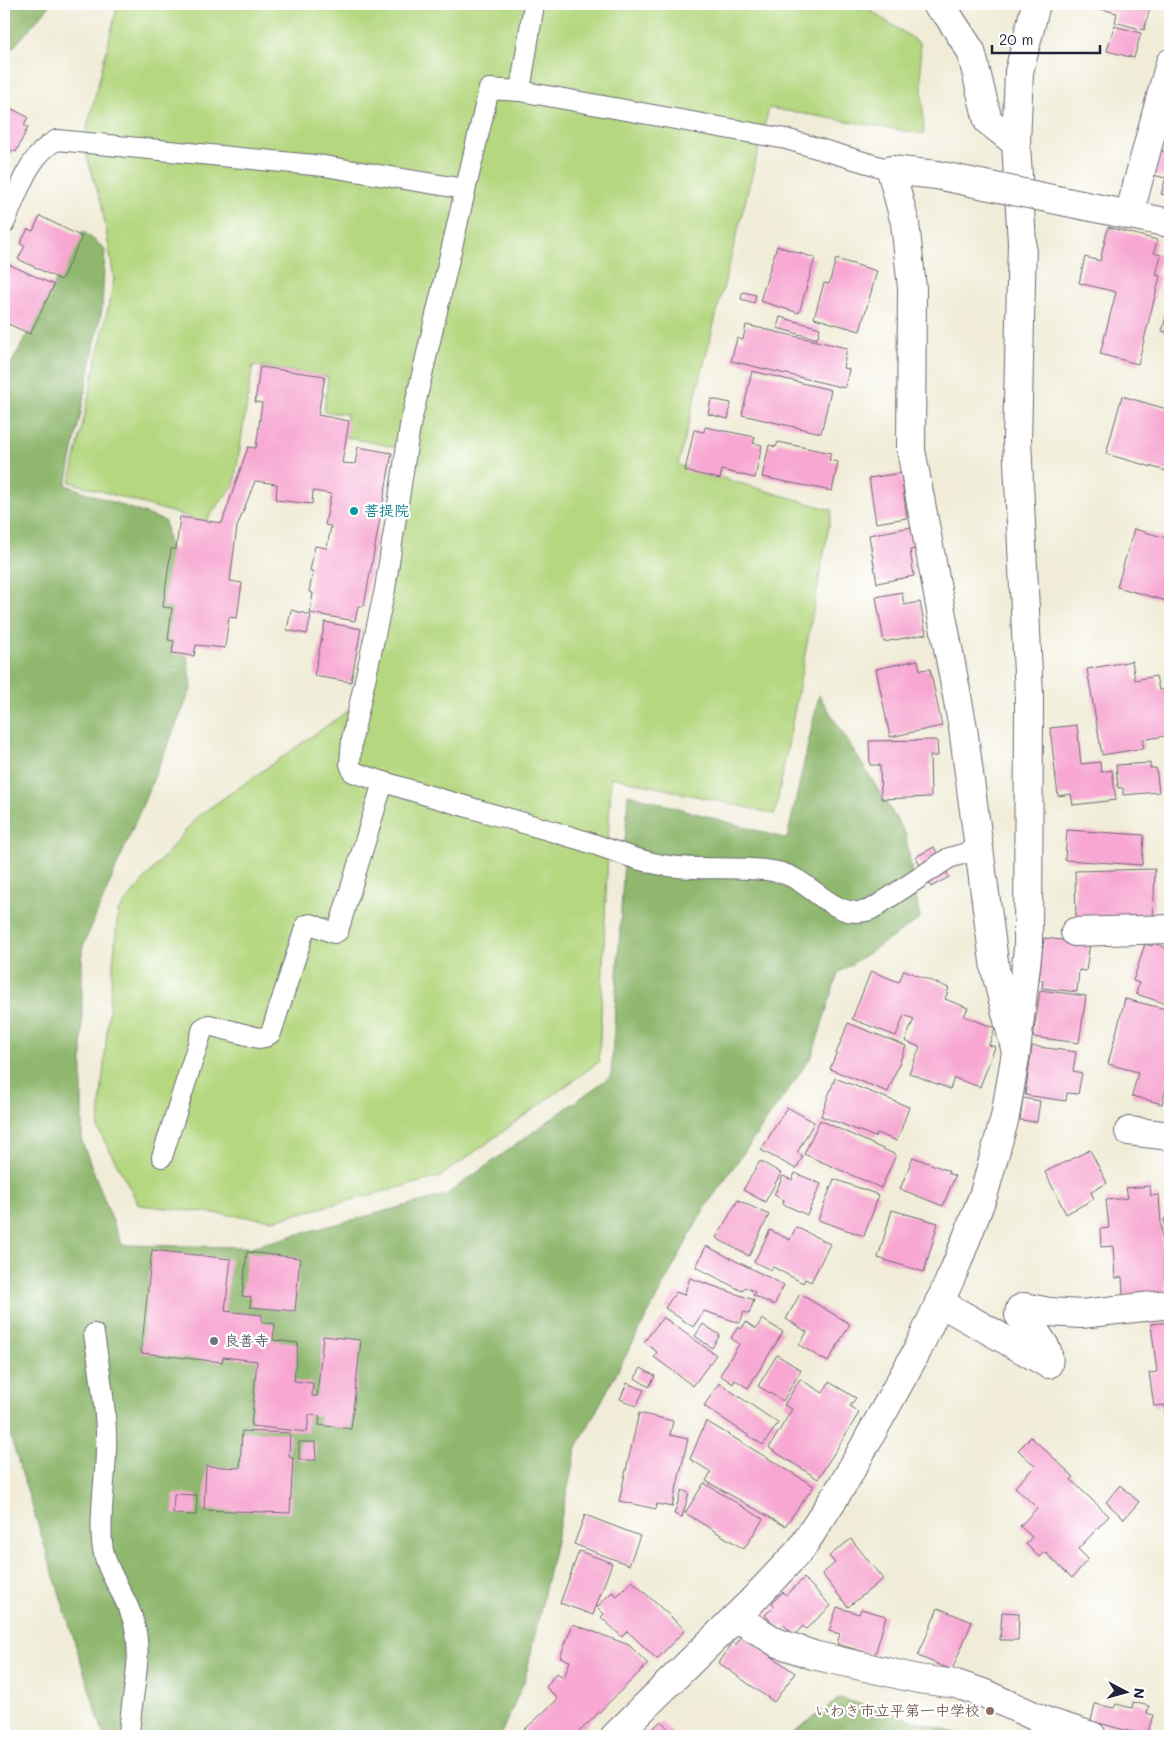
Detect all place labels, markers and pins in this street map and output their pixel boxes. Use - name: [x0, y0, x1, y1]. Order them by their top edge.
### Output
- place label: 菩提院: [364, 500, 409, 520]
- marker: 菩提院: [348, 505, 360, 517]
- place label: 良善寺: [224, 1330, 269, 1350]
- marker: 良善寺: [208, 1335, 220, 1347]
- place label: いわき市立平第一中学校: [815, 1700, 980, 1720]
- marker: いわき市立平第一中学校: [984, 1705, 996, 1717]

